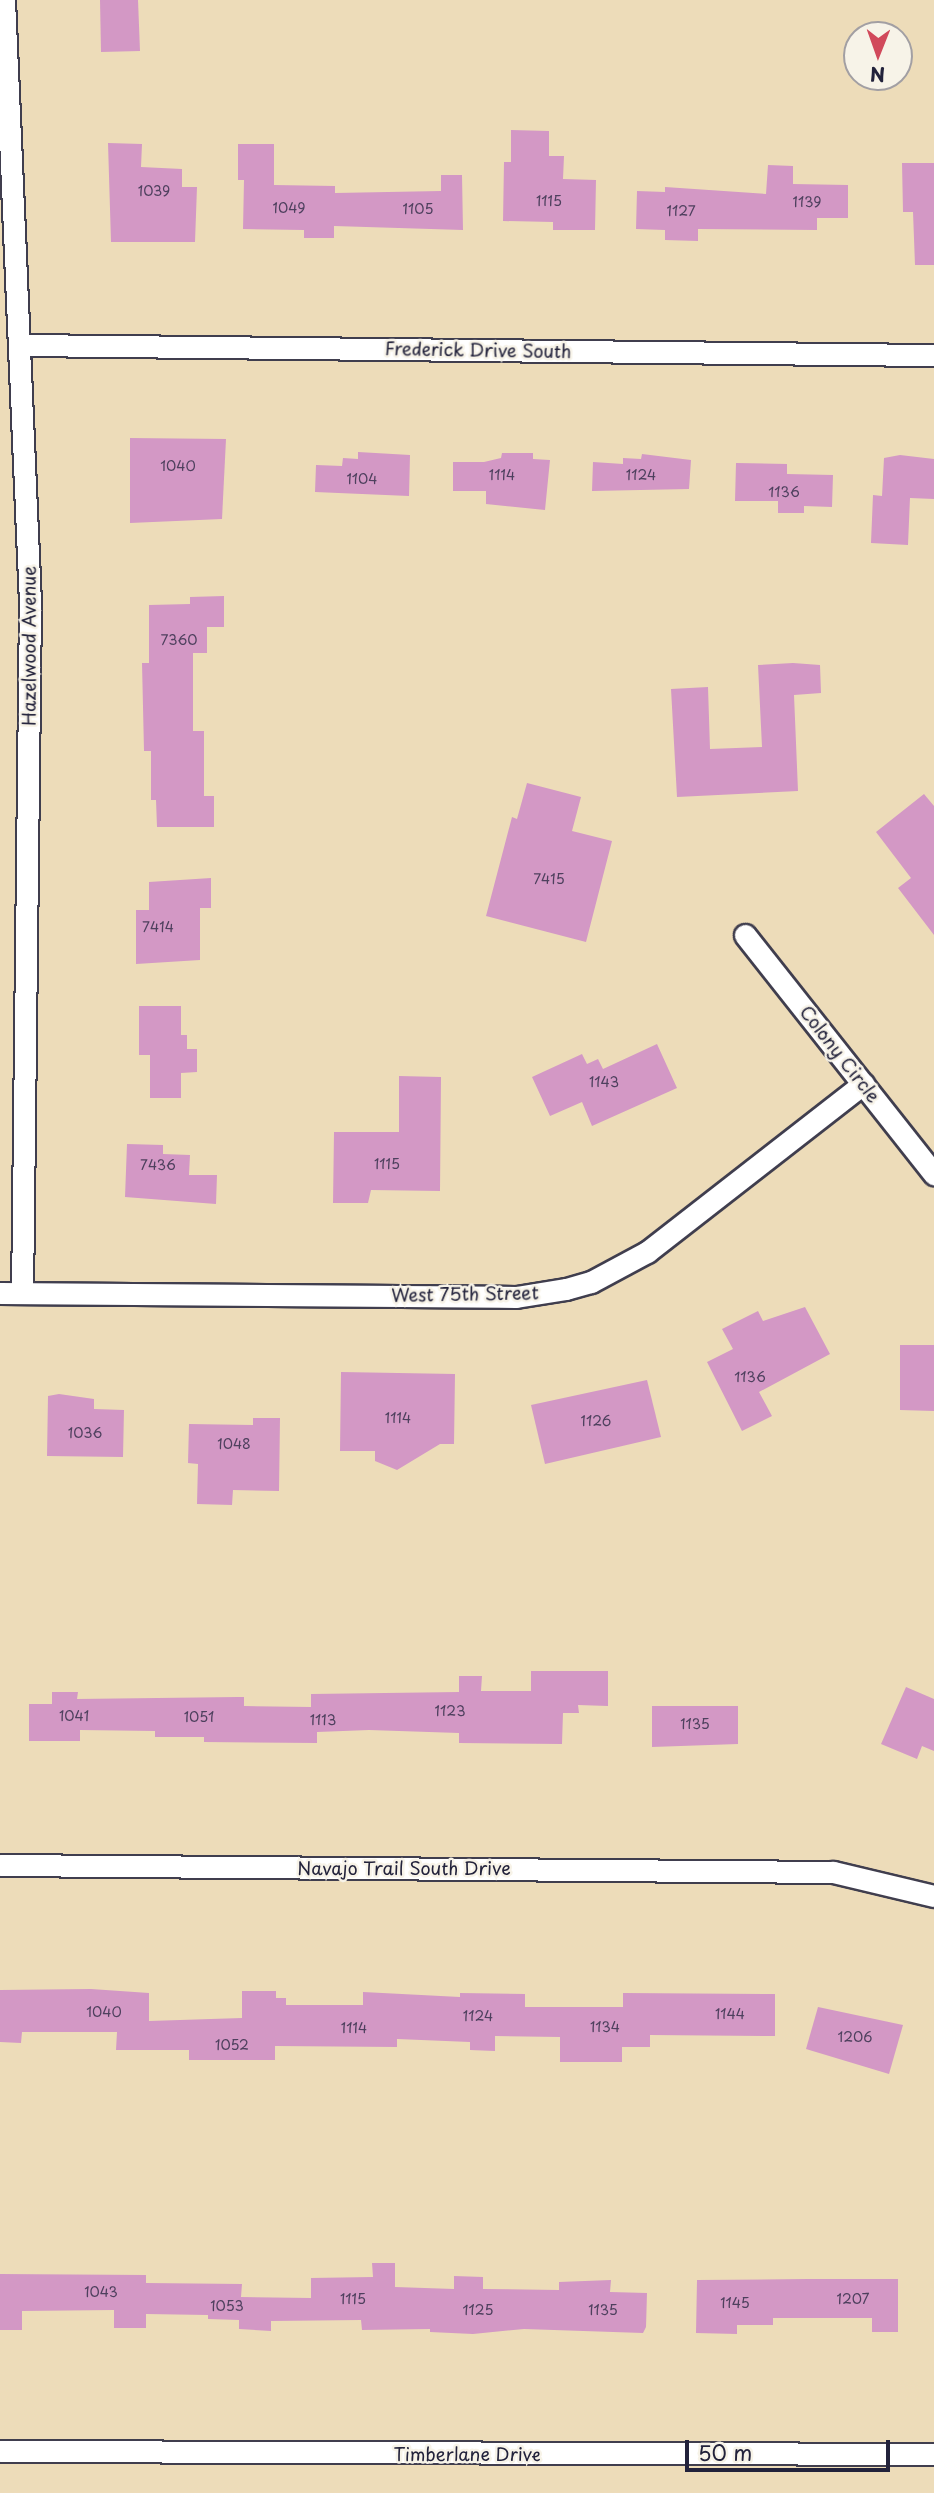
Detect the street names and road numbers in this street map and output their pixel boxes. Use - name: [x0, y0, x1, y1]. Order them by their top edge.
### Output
- street label: Frederick Drive South: [385, 338, 571, 362]
- street label: Hazelwood Avenue: [18, 566, 40, 726]
- street label: Colony Circle: [796, 1002, 884, 1106]
- street label: West 75th Street: [391, 1282, 539, 1306]
- street label: Navajo Trail South Drive: [297, 1857, 511, 1879]
- street label: Timberlane Drive: [393, 2443, 541, 2465]

